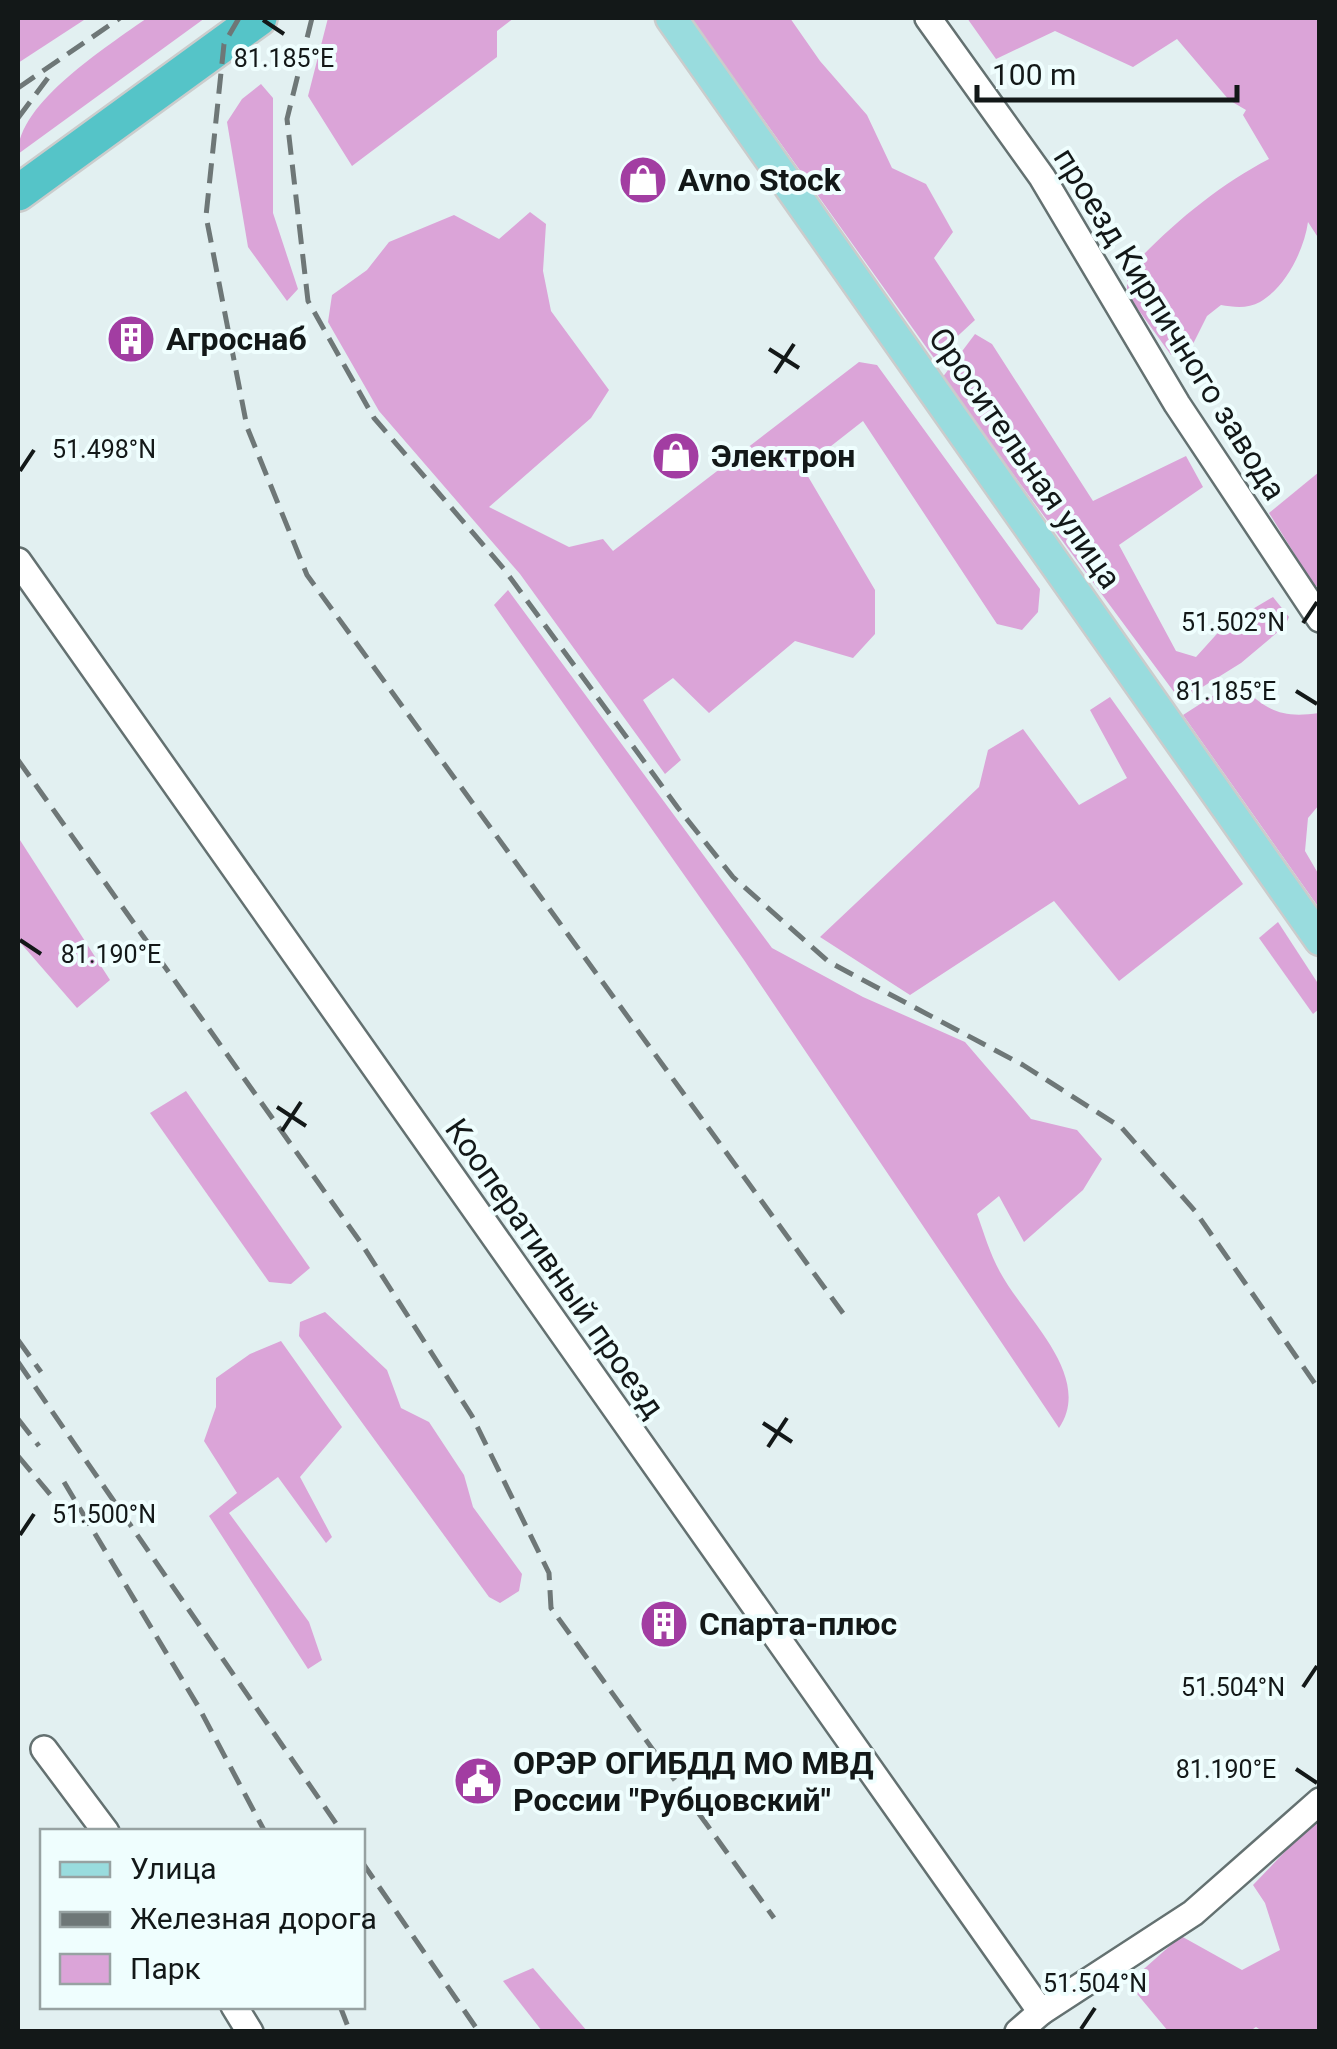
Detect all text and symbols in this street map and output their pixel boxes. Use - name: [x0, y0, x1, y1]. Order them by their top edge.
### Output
- scale bar: [977, 40, 1237, 102]
- text: 81.185°E: [234, 44, 334, 73]
- text: 100 m: [992, 57, 1076, 92]
- street label: проезд Кирпичного завода: [1046, 141, 1294, 507]
- shop icon: Avno Stoсk: [617, 154, 669, 206]
- place label: Avno Stoсk: [678, 161, 842, 199]
- building icon: Агроснаб: [105, 313, 157, 365]
- place label: Агроснаб: [166, 320, 307, 358]
- street label: Оросительная улица: [921, 320, 1129, 596]
- shop icon: Электрон: [650, 430, 702, 482]
- text: 51.498°N: [52, 435, 156, 464]
- place label: Электрон: [711, 437, 855, 475]
- text: 51.502°N: [1181, 608, 1285, 637]
- text: 81.185°E: [1176, 677, 1276, 706]
- text: 81.190°E: [61, 940, 161, 969]
- street label: Кооперативный проезд: [437, 1111, 673, 1425]
- text: 51.500°N: [52, 1500, 156, 1529]
- building icon: Спарта-плюс: [638, 1598, 690, 1650]
- place label: Спарта-плюс: [699, 1605, 897, 1643]
- text: 51.504°N: [1181, 1673, 1285, 1702]
- place label: ОРЭР ОГИБДД МО МВД России "Рубцовский": [513, 1744, 874, 1819]
- public building icon: ОРЭР ОГИБДД МО МВД России "Рубцовский": [452, 1755, 504, 1807]
- text: 81.190°E: [1176, 1755, 1276, 1784]
- legend: [40, 1829, 365, 2009]
- text: Улица: [130, 1851, 217, 1886]
- text: Железная дорога: [130, 1901, 377, 1936]
- text: Парк: [130, 1951, 201, 1986]
- text: 51.504°N: [1043, 1969, 1147, 1998]

